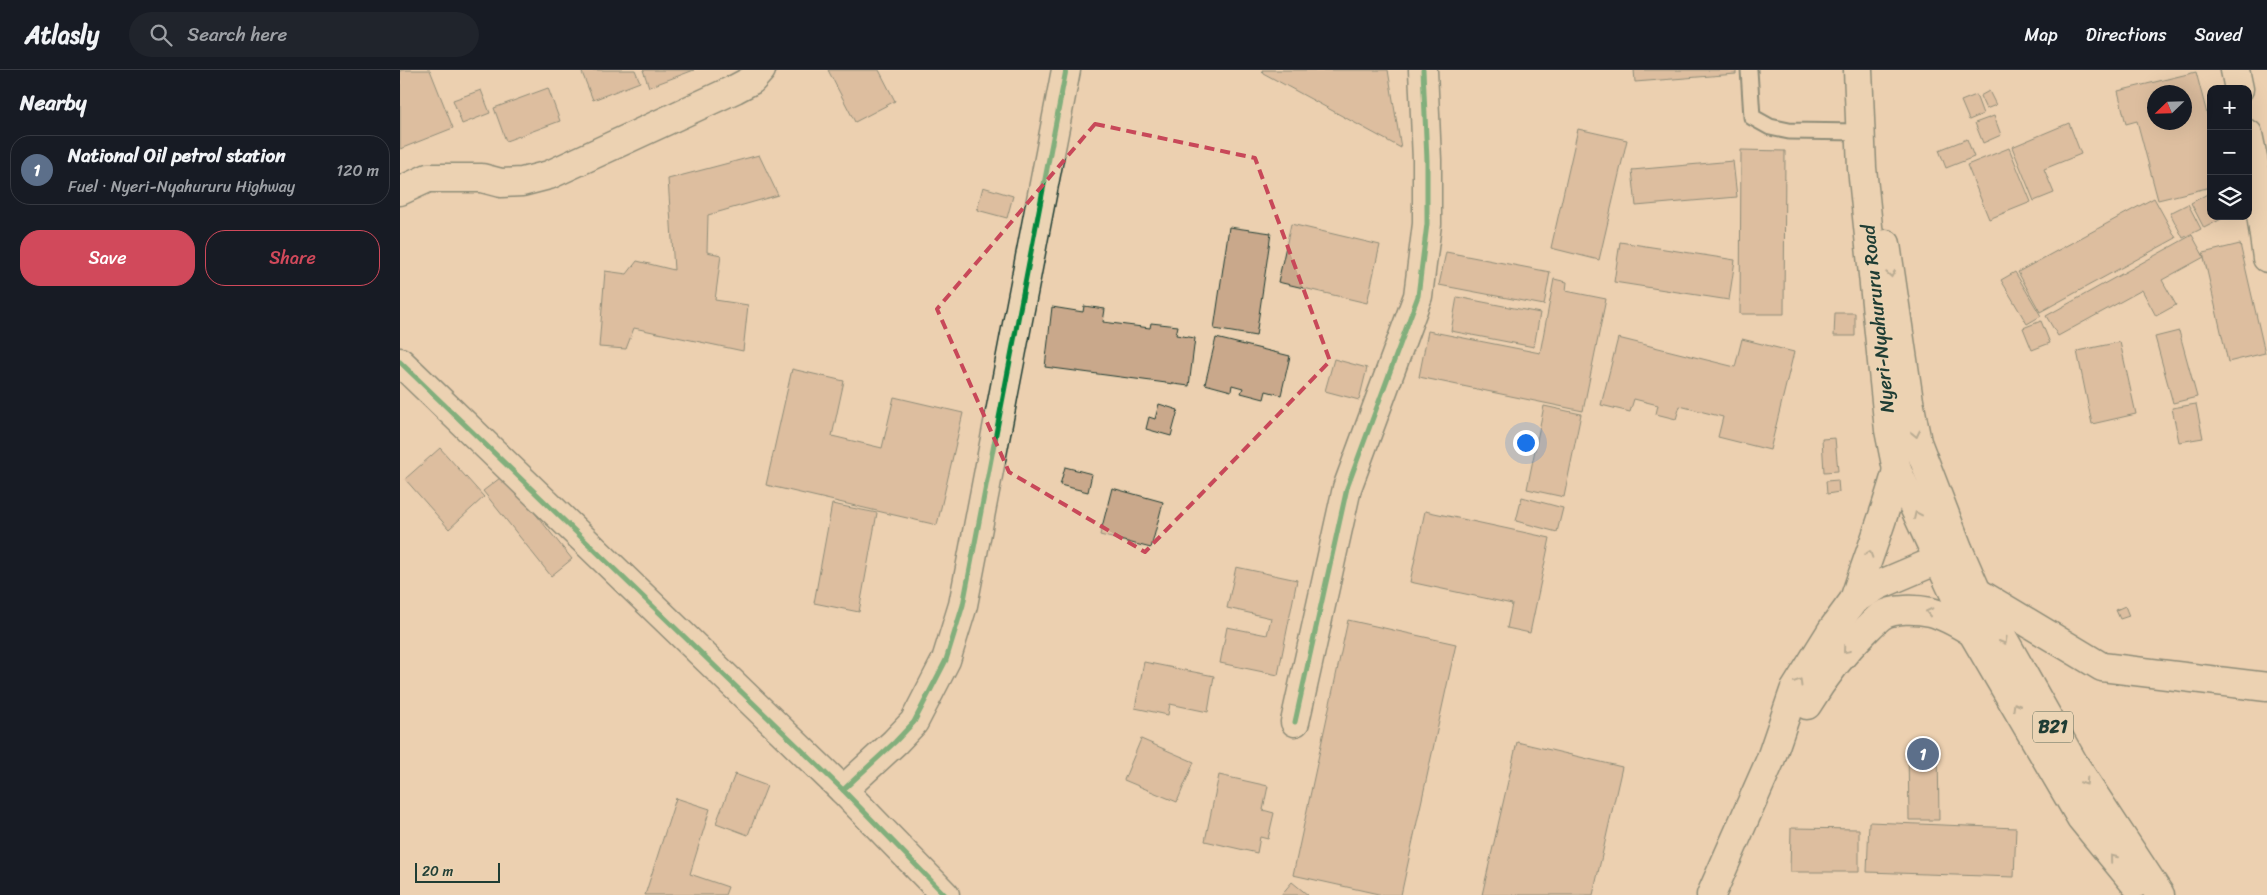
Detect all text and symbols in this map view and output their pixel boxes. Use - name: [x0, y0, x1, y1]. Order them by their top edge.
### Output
- search box: [129, 12, 479, 57]
- text: Atlasly: [25, 14, 99, 56]
- text: Search here: [187, 18, 287, 51]
- text: Map: [2025, 19, 2058, 51]
- text: Directions: [2086, 19, 2167, 51]
- text: Saved: [2195, 19, 2242, 51]
- icon: search: [147, 21, 175, 49]
- text: Nearby: [20, 84, 86, 122]
- north arrow: [2147, 85, 2192, 130]
- map controls: [2207, 85, 2252, 220]
- button: +: [2207, 85, 2252, 130]
- button: −: [2207, 130, 2252, 175]
- text: National Oil petrol station: [68, 139, 286, 172]
- text: 1: [34, 156, 40, 185]
- text: 120 m: [336, 156, 379, 185]
- text: Fuel · Nyeri-Nyahururu Highway: [68, 172, 295, 201]
- button: layers: [2207, 175, 2252, 220]
- street label: Nyeri-Nyahururu Road: [1851, 221, 1904, 415]
- button: Save: [20, 230, 195, 286]
- button: Share: [205, 230, 380, 286]
- one-way arrow: [1885, 269, 1895, 278]
- your location: [1513, 430, 1539, 456]
- one-way arrow: [1910, 430, 1921, 439]
- one-way arrow: [1913, 511, 1924, 520]
- one-way arrow: [1863, 550, 1873, 559]
- one-way arrow: [1924, 607, 1933, 618]
- one-way arrow: [1998, 636, 2008, 645]
- one-way arrow: [1844, 644, 1852, 653]
- one-way arrow: [1793, 679, 1803, 688]
- one-way arrow: [2012, 703, 2022, 712]
- road number: B21: [2033, 712, 2073, 742]
- pin: 1: [1907, 735, 1939, 773]
- one-way arrow: [2079, 777, 2089, 786]
- one-way arrow: [2109, 854, 2118, 863]
- text: 20 m: [422, 859, 453, 884]
- scale bar: [415, 860, 500, 883]

